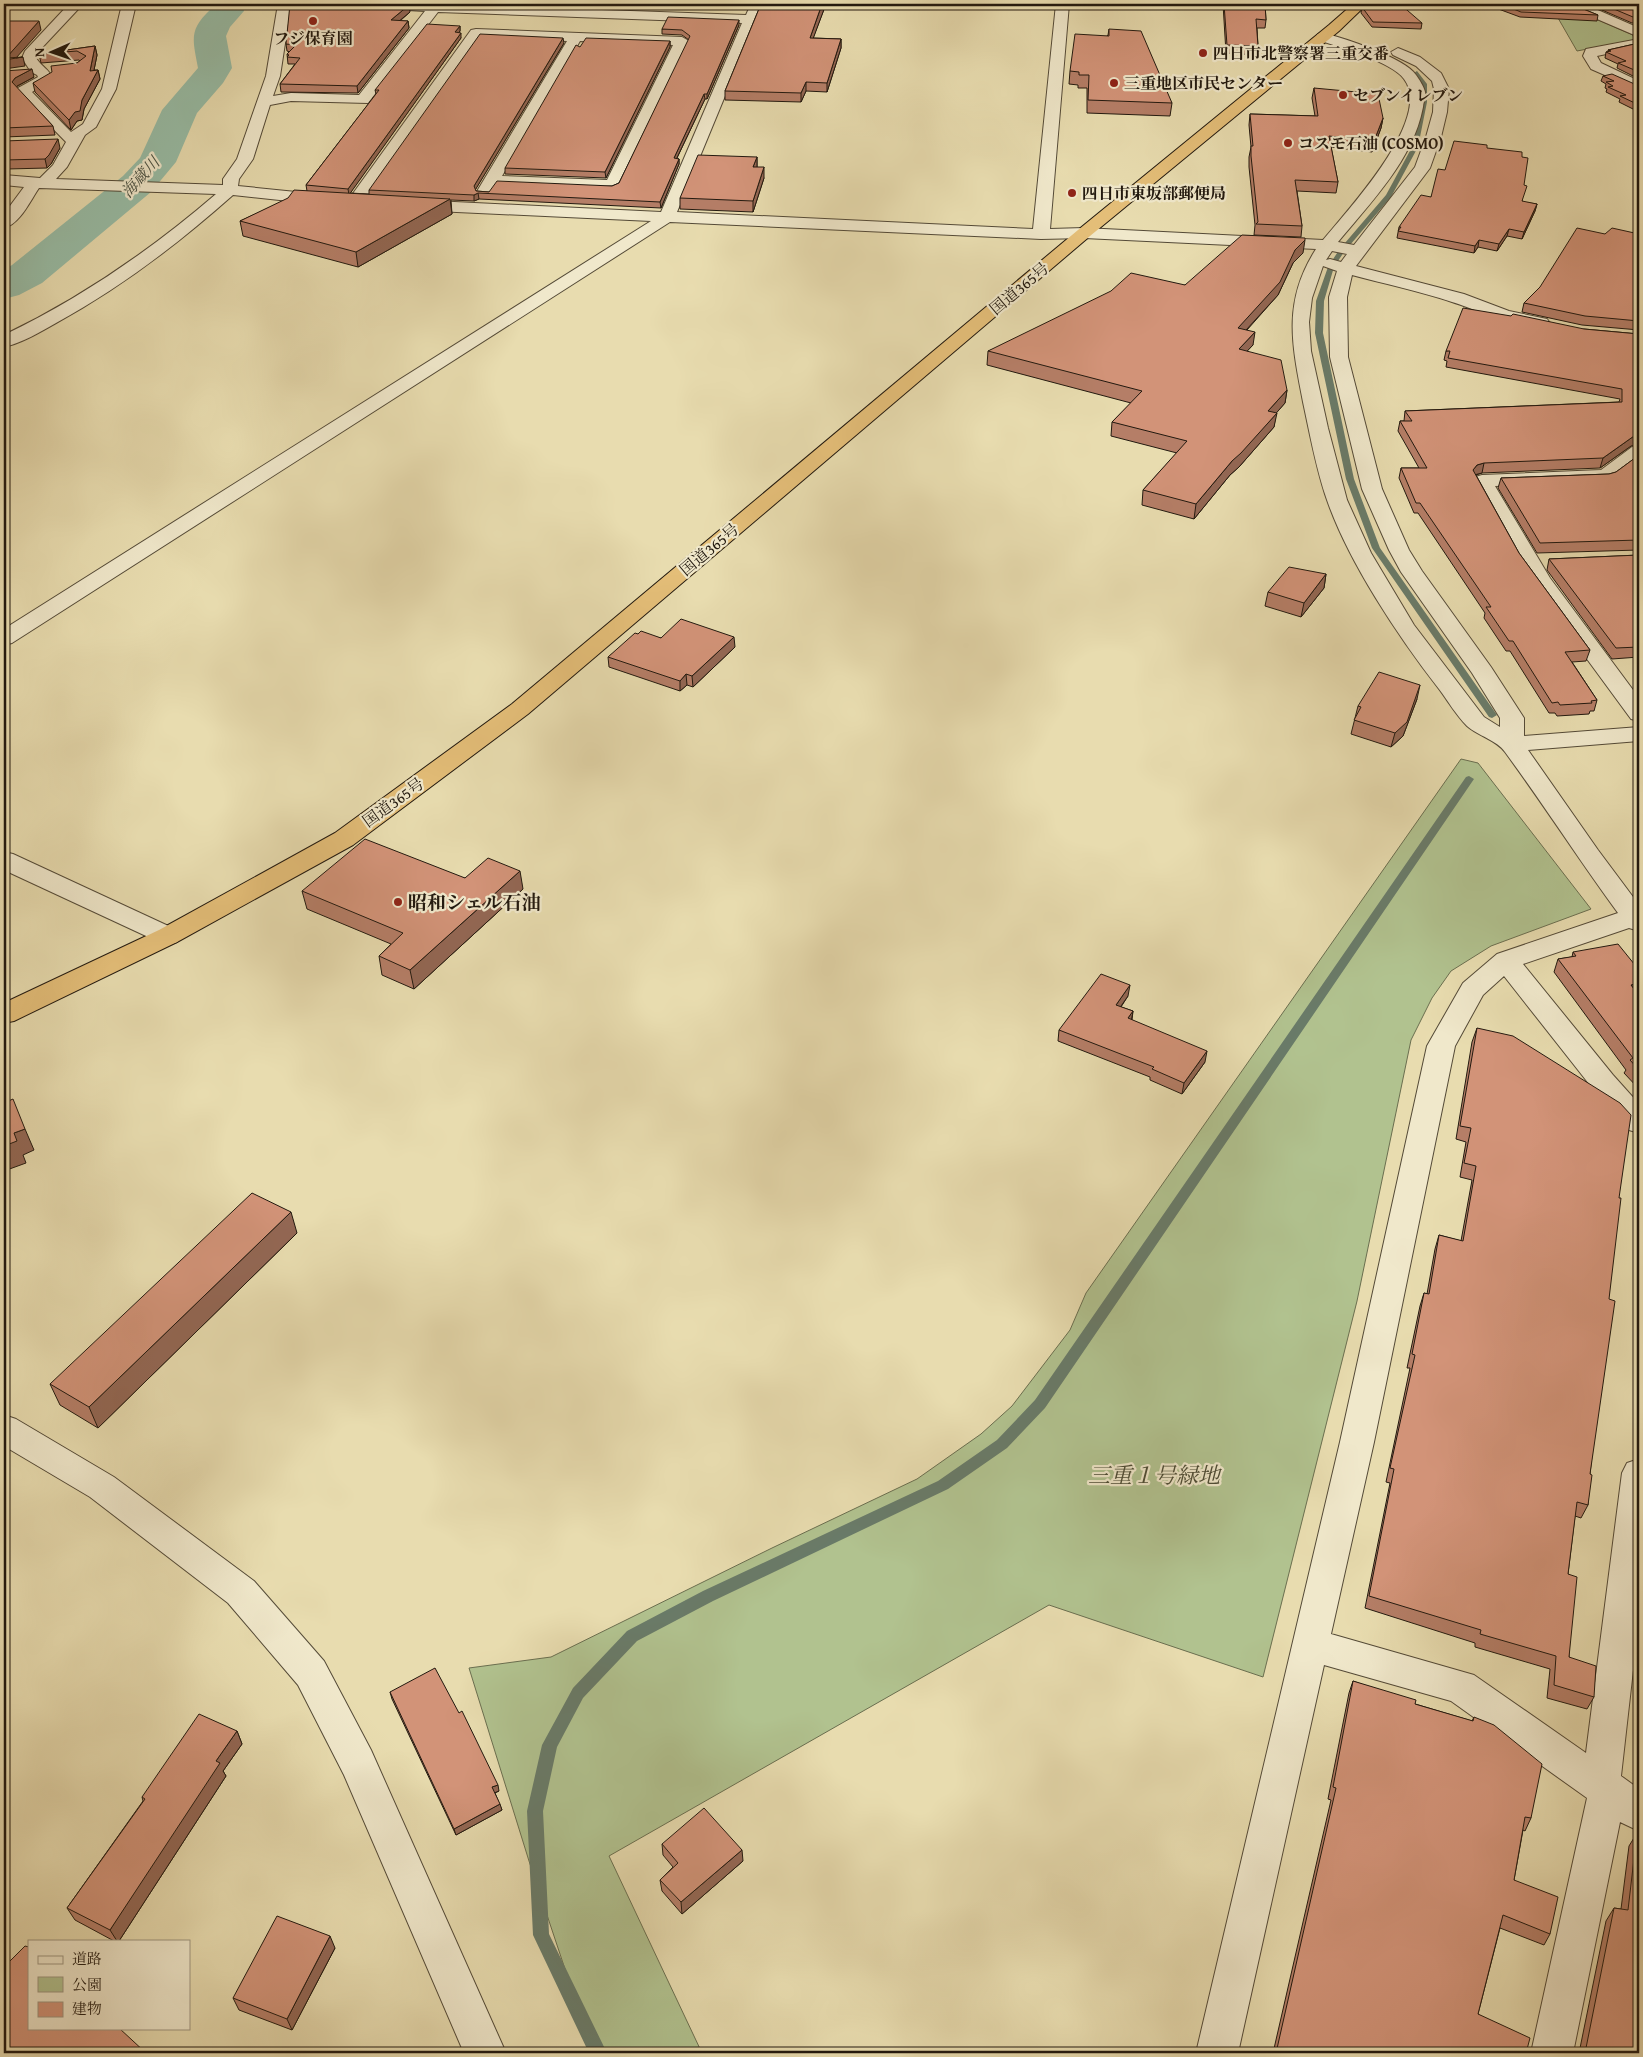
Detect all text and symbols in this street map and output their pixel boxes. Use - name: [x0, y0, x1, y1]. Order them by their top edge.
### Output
- marker: フジ保育園: [307, 15, 319, 27]
- place label: フジ保育園: [273, 26, 353, 50]
- north arrow: [28, 28, 78, 78]
- place label: 四日市北警察署三重交番: [1213, 41, 1389, 65]
- text: N: [29, 47, 49, 57]
- marker: 四日市北警察署三重交番: [1197, 47, 1209, 59]
- place label: 三重地区市民センター: [1124, 71, 1283, 95]
- marker: 三重地区市民センター: [1108, 77, 1120, 89]
- place label: セブンイレブン: [1353, 83, 1463, 107]
- marker: セブンイレブン: [1337, 89, 1349, 101]
- place label: コスモ石油 (COSMO): [1298, 131, 1444, 155]
- marker: コスモ石油 (COSMO): [1282, 137, 1294, 149]
- water label: 海蔵川: [115, 150, 166, 203]
- place label: 四日市東坂部郵便局: [1082, 181, 1226, 205]
- marker: 四日市東坂部郵便局: [1066, 187, 1078, 199]
- street label: 国道365号: [984, 256, 1054, 320]
- street label: 国道365号: [674, 517, 744, 581]
- street label: 国道365号: [357, 771, 429, 833]
- place label: 昭和シェル石油: [408, 888, 541, 916]
- marker: 昭和シェル石油: [392, 896, 404, 908]
- park label: 三重１号緑地: [1088, 1459, 1222, 1491]
- legend: [28, 1940, 190, 2030]
- text: 道路: [72, 1948, 102, 1969]
- text: 公園: [72, 1974, 102, 1995]
- text: 建物: [72, 1998, 102, 2019]

